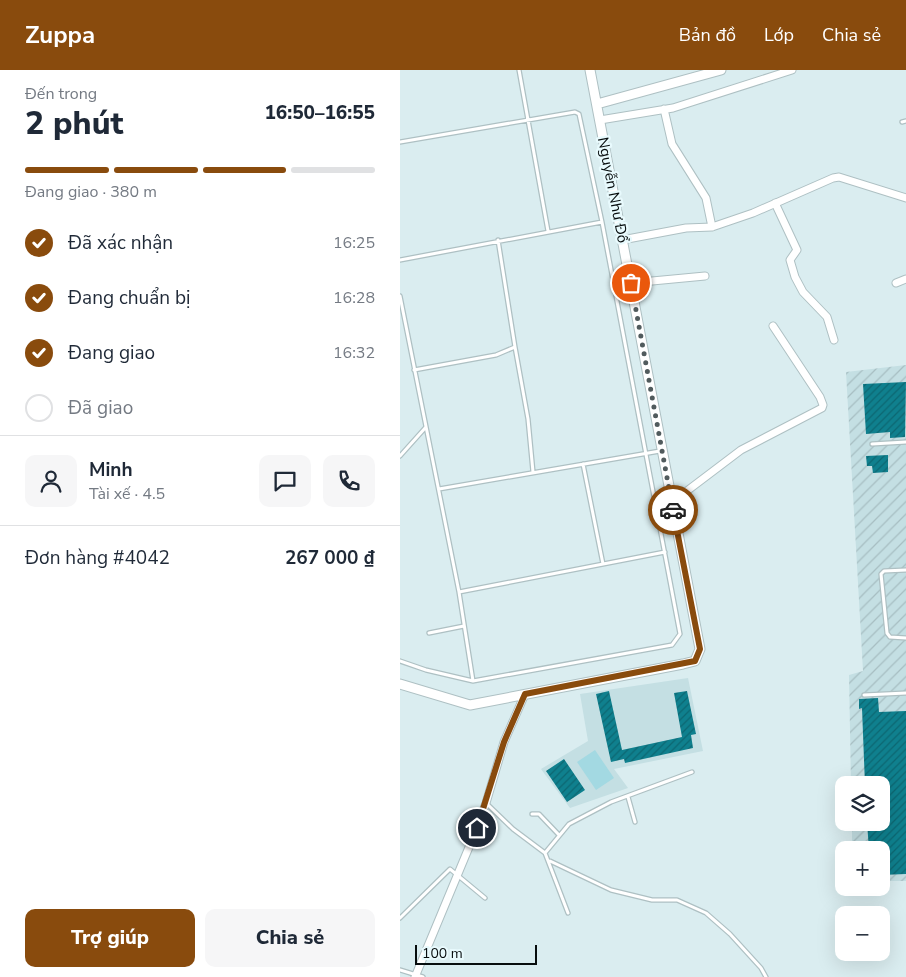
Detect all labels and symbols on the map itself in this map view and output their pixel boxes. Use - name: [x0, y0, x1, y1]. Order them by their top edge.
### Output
- street label: Nguyễn Như Đổ: [593, 135, 633, 245]
- pin: [610, 262, 652, 304]
- courier: [648, 485, 698, 535]
- pin: [456, 807, 498, 849]
- scale bar: [415, 942, 538, 965]

